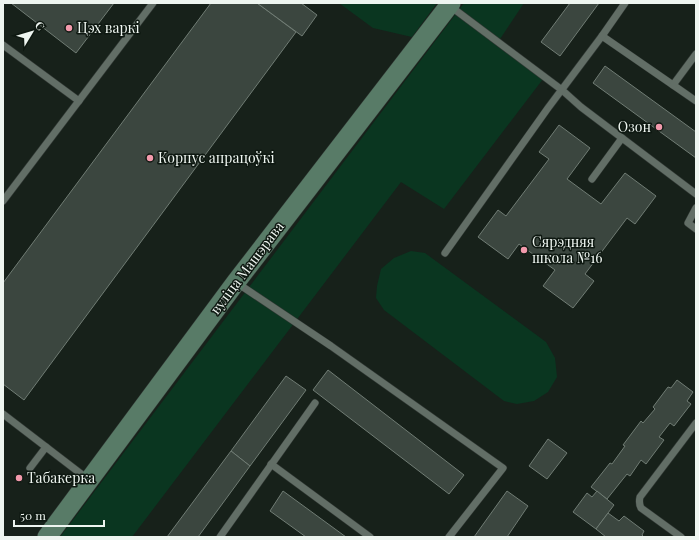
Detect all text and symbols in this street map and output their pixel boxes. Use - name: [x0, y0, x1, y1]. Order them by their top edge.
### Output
- north arrow: [12, 12, 52, 52]
- text: С: [32, 18, 49, 33]
- place label: Цэх варкі: [77, 18, 140, 37]
- marker: Цэх варкі: [64, 23, 74, 33]
- place label: Озон: [618, 117, 651, 136]
- marker: Озон: [654, 122, 664, 132]
- place label: Корпус апрацоўкі: [158, 148, 275, 167]
- marker: Корпус апрацоўкі: [145, 153, 155, 163]
- street label: вуліца Машэрава: [205, 217, 288, 318]
- place label: Сярэдняя школа №16: [532, 232, 603, 267]
- marker: Сярэдняя школа №16: [519, 245, 529, 255]
- place label: Табакерка: [27, 468, 95, 487]
- marker: Табакерка: [14, 473, 24, 483]
- scale bar: [14, 502, 104, 528]
- text: 50 m: [20, 507, 46, 523]

